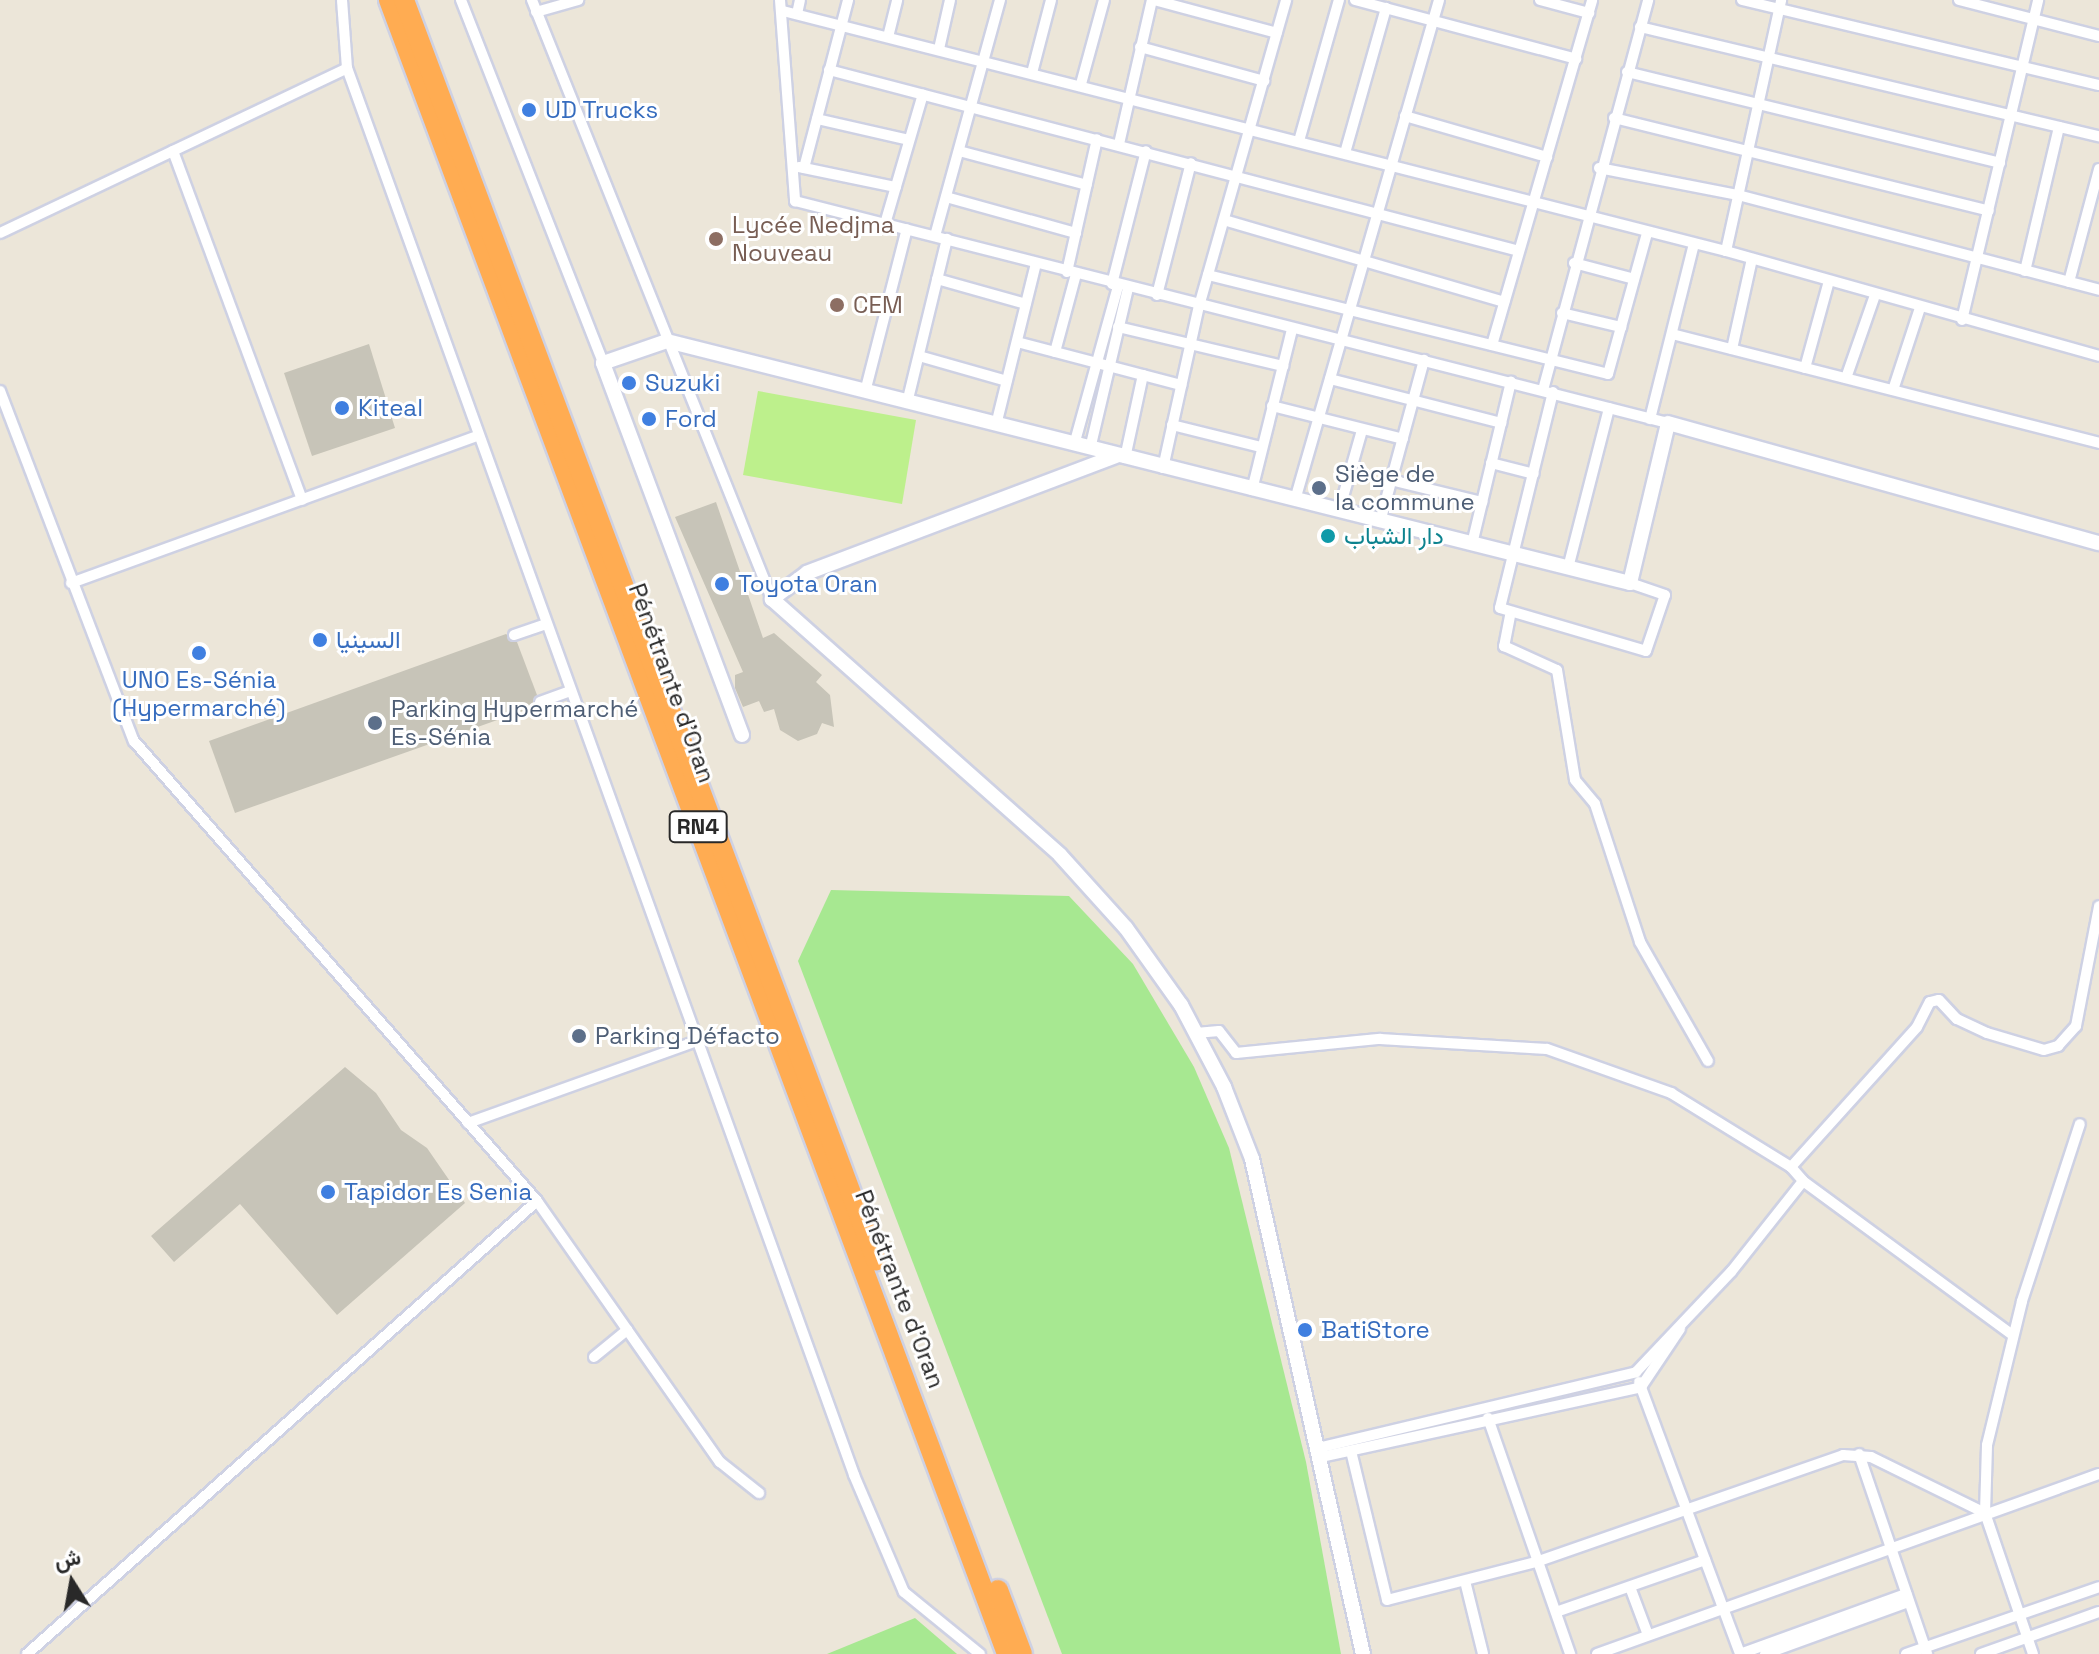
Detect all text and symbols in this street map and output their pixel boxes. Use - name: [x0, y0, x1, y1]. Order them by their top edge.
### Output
- place label: UD Trucks: [545, 96, 659, 124]
- marker: UD Trucks: [520, 101, 538, 119]
- place label: Lycée Nedjma Nouveau: [732, 211, 895, 267]
- marker: Lycée Nedjma Nouveau: [707, 230, 725, 248]
- place label: CEM: [853, 291, 903, 319]
- marker: CEM: [828, 296, 846, 314]
- place label: Suzuki: [645, 369, 720, 397]
- marker: Suzuki: [620, 374, 638, 392]
- place label: Kiteal: [358, 394, 423, 422]
- marker: Kiteal: [333, 399, 351, 417]
- place label: Ford: [665, 405, 717, 433]
- marker: Ford: [640, 410, 658, 428]
- place label: Siège de la commune: [1335, 460, 1475, 516]
- marker: Siège de la commune: [1310, 479, 1328, 497]
- place label: دار الشباب: [1344, 522, 1444, 550]
- marker: دار الشباب: [1319, 527, 1337, 545]
- place label: Toyota Oran: [738, 570, 878, 598]
- marker: Toyota Oran: [713, 575, 731, 593]
- street label: Pénétrante d'Oran: [623, 579, 721, 787]
- place label: السينيا: [336, 626, 401, 654]
- marker: السينيا: [311, 631, 329, 649]
- marker: UNO Es-Sénia (Hypermarché): [190, 644, 208, 662]
- place label: UNO Es-Sénia (Hypermarché): [112, 666, 286, 722]
- place label: Parking Hypermarché Es-Sénia: [391, 695, 639, 751]
- marker: Parking Hypermarché Es-Sénia: [366, 714, 384, 732]
- road number: RN4: [668, 809, 728, 845]
- place label: Parking Défacto: [595, 1022, 780, 1050]
- marker: Parking Défacto: [570, 1027, 588, 1045]
- place label: Tapidor Es Senia: [344, 1178, 532, 1206]
- marker: Tapidor Es Senia: [319, 1183, 337, 1201]
- street label: Pénétrante d'Oran: [849, 1186, 951, 1392]
- place label: BatiStore: [1321, 1316, 1430, 1344]
- marker: BatiStore: [1296, 1321, 1314, 1339]
- north arrow: [32, 1542, 112, 1622]
- text: ش: [52, 1542, 83, 1575]

